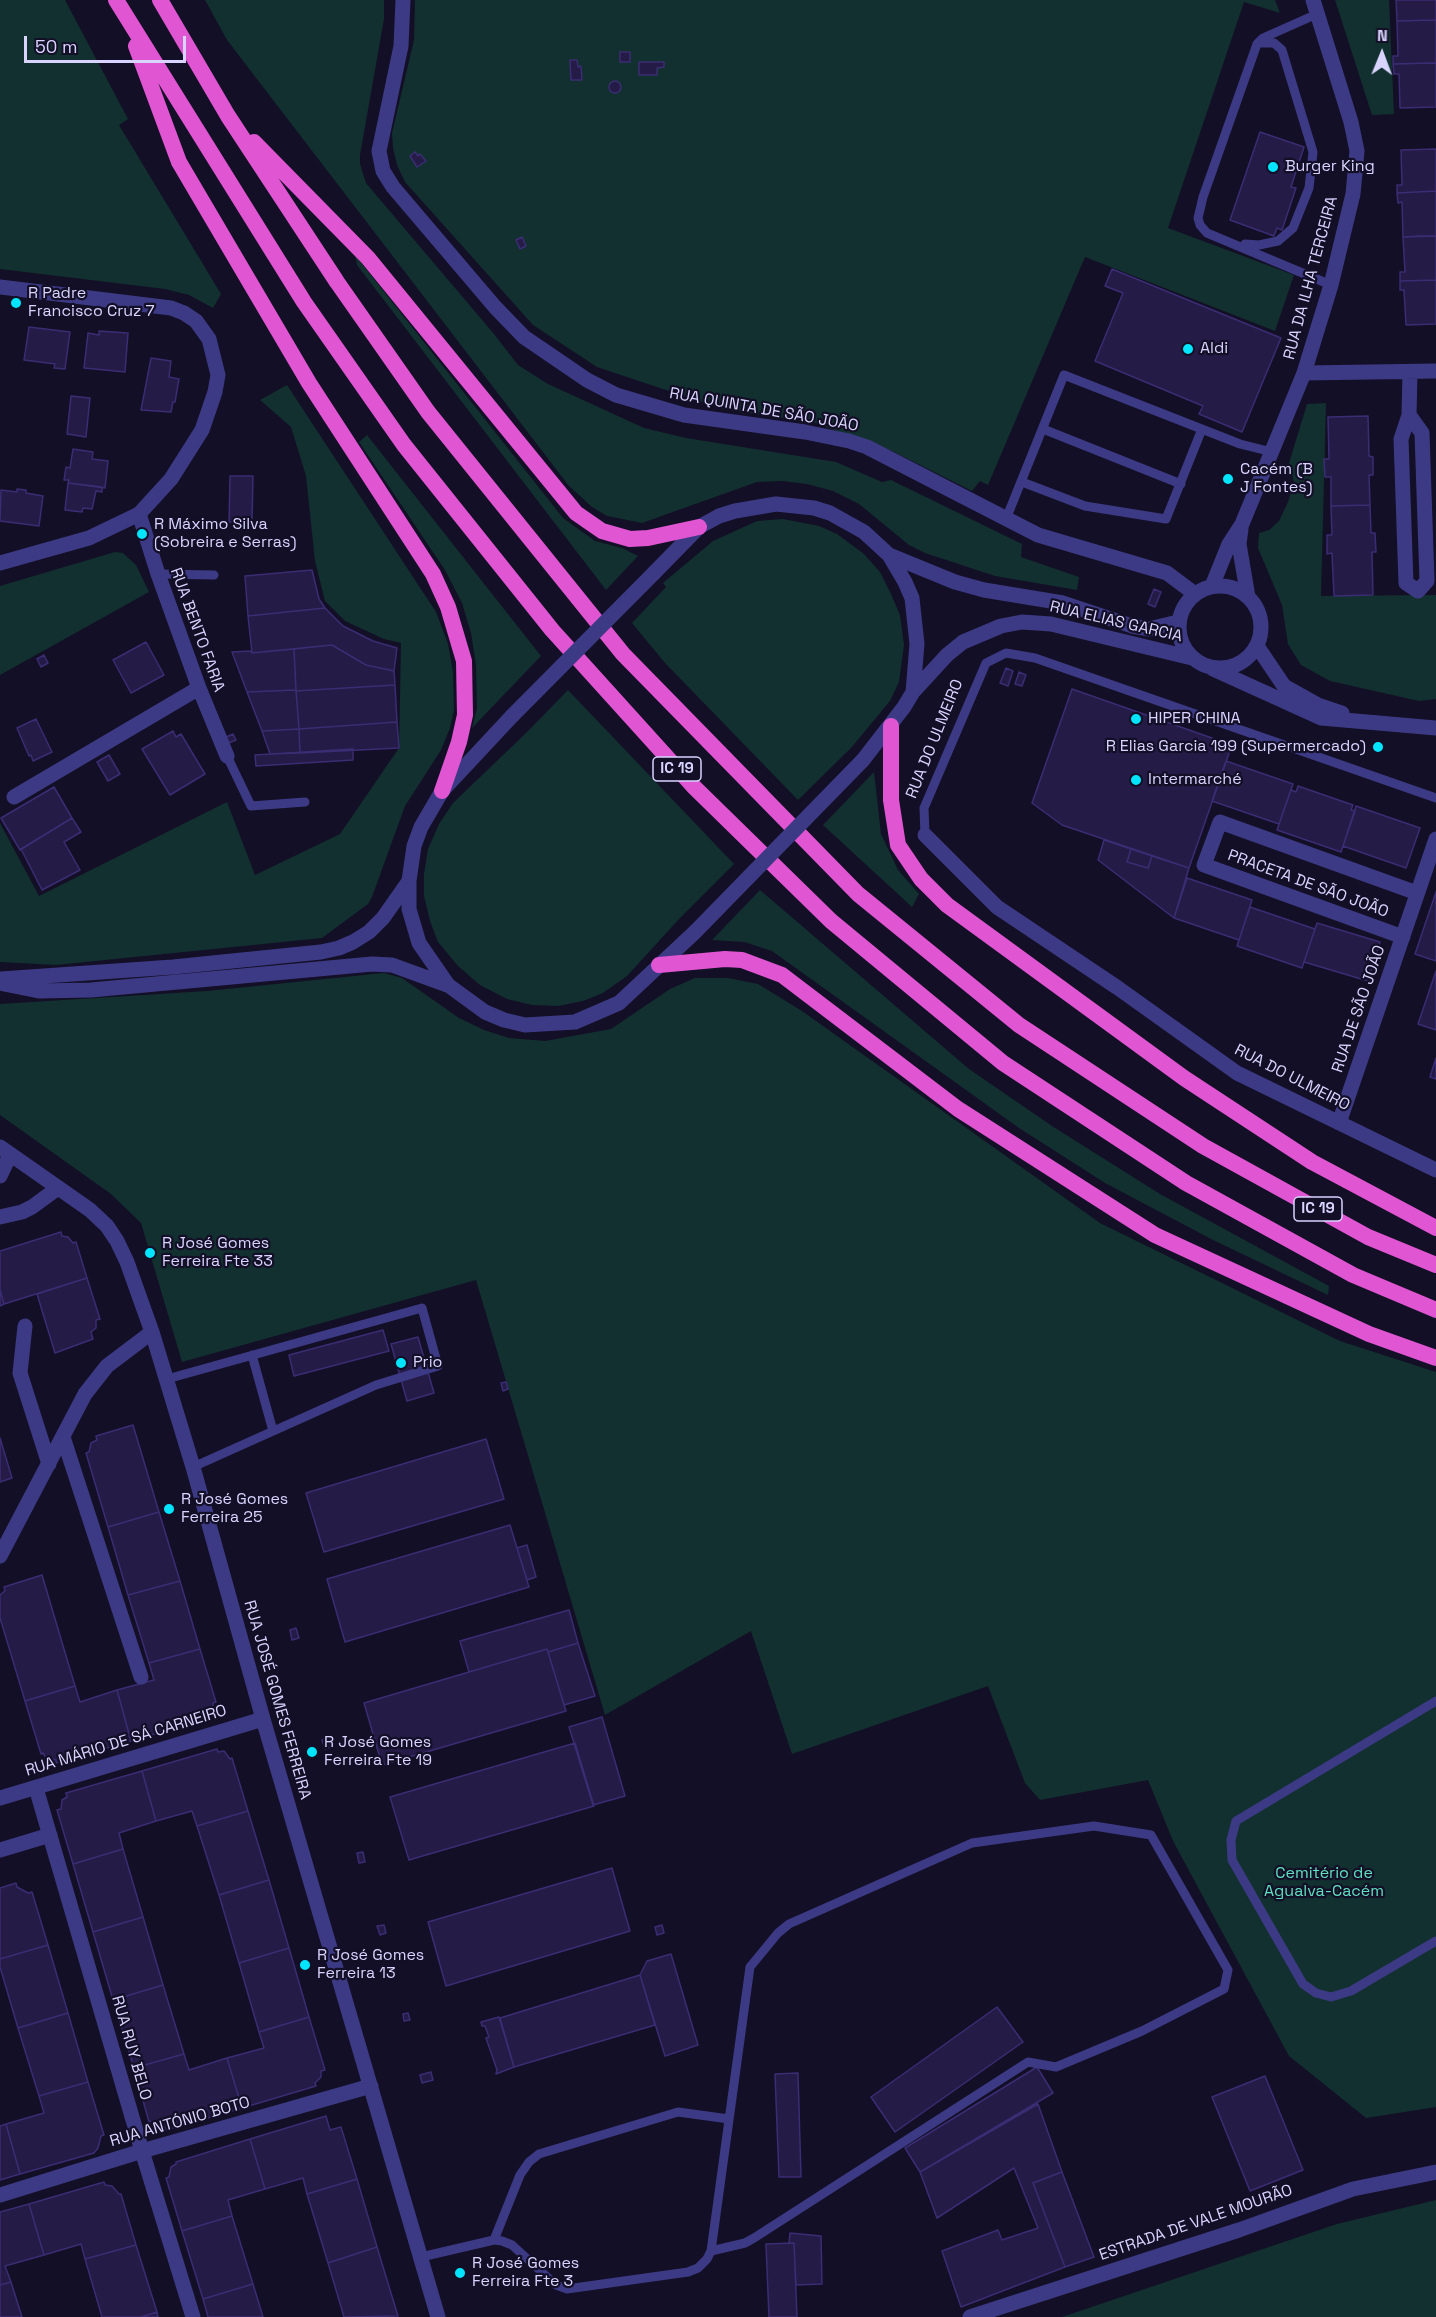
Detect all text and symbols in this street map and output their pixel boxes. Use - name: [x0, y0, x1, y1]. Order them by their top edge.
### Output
- scale bar: [27, 24, 189, 62]
- north arrow: [1352, 24, 1412, 84]
- text: N: [1377, 25, 1388, 46]
- text: 50 m: [35, 35, 77, 58]
- place label: Burger King: [1285, 157, 1375, 177]
- marker: Burger King: [1266, 160, 1280, 174]
- street label: RUA DA ILHA TERCEIRA: [1280, 194, 1342, 362]
- place label: R Padre Francisco Cruz 7: [28, 284, 154, 322]
- marker: R Padre Francisco Cruz 7: [9, 296, 23, 310]
- place label: Aldi: [1200, 339, 1228, 359]
- marker: Aldi: [1181, 342, 1195, 356]
- street label: RUA QUINTA DE SÃO JOÃO: [668, 384, 860, 436]
- place label: Cacém (B J Fontes): [1240, 460, 1313, 498]
- marker: Cacém (B J Fontes): [1221, 472, 1235, 486]
- place label: R Máximo Silva (Sobreira e Serras): [154, 515, 296, 553]
- marker: R Máximo Silva (Sobreira e Serras): [135, 527, 149, 541]
- street label: RUA BENTO FARIA: [166, 565, 228, 695]
- street label: RUA ELIAS GARCIA: [1048, 597, 1184, 647]
- street label: RUA DO ULMEIRO: [902, 676, 968, 802]
- place label: HIPER CHINA: [1148, 709, 1241, 729]
- marker: HIPER CHINA: [1129, 712, 1143, 726]
- place label: R Elias Garcia 199 (Supermercado): [1106, 737, 1366, 757]
- marker: R Elias Garcia 199 (Supermercado): [1371, 740, 1385, 754]
- road number: IC 19: [653, 757, 701, 781]
- place label: Intermarché: [1148, 770, 1242, 790]
- marker: Intermarché: [1129, 773, 1143, 787]
- street label: PRACETA DE SÃO JOÃO: [1225, 846, 1391, 922]
- street label: RUA DE SÃO JOÃO: [1328, 943, 1390, 1075]
- street label: RUA DO ULMEIRO: [1231, 1041, 1353, 1115]
- road number: IC 19: [1294, 1197, 1342, 1221]
- place label: R José Gomes Ferreira Fte 33: [162, 1234, 273, 1272]
- marker: R José Gomes Ferreira Fte 33: [143, 1246, 157, 1260]
- place label: Prio: [413, 1353, 442, 1373]
- marker: Prio: [394, 1356, 408, 1370]
- place label: R José Gomes Ferreira 25: [181, 1490, 288, 1528]
- marker: R José Gomes Ferreira 25: [162, 1502, 176, 1516]
- street label: RUA JOSÉ GOMES FERREIRA: [239, 1598, 315, 1802]
- street label: RUA MÁRIO DE SÁ CARNEIRO: [23, 1701, 229, 1781]
- place label: R José Gomes Ferreira Fte 19: [324, 1733, 432, 1771]
- marker: R José Gomes Ferreira Fte 19: [305, 1745, 319, 1759]
- park label: Cemitério de Agualva-Cacém: [1264, 1864, 1384, 1902]
- place label: R José Gomes Ferreira 13: [317, 1946, 424, 1984]
- marker: R José Gomes Ferreira 13: [298, 1958, 312, 1972]
- street label: RUA RUY BELO: [107, 1993, 155, 2103]
- street label: RUA ANTÓNIO BOTO: [108, 2093, 252, 2151]
- street label: ESTRADA DE VALE MOURÃO: [1097, 2181, 1295, 2265]
- place label: R José Gomes Ferreira Fte 3: [472, 2254, 579, 2292]
- marker: R José Gomes Ferreira Fte 3: [453, 2266, 467, 2280]

